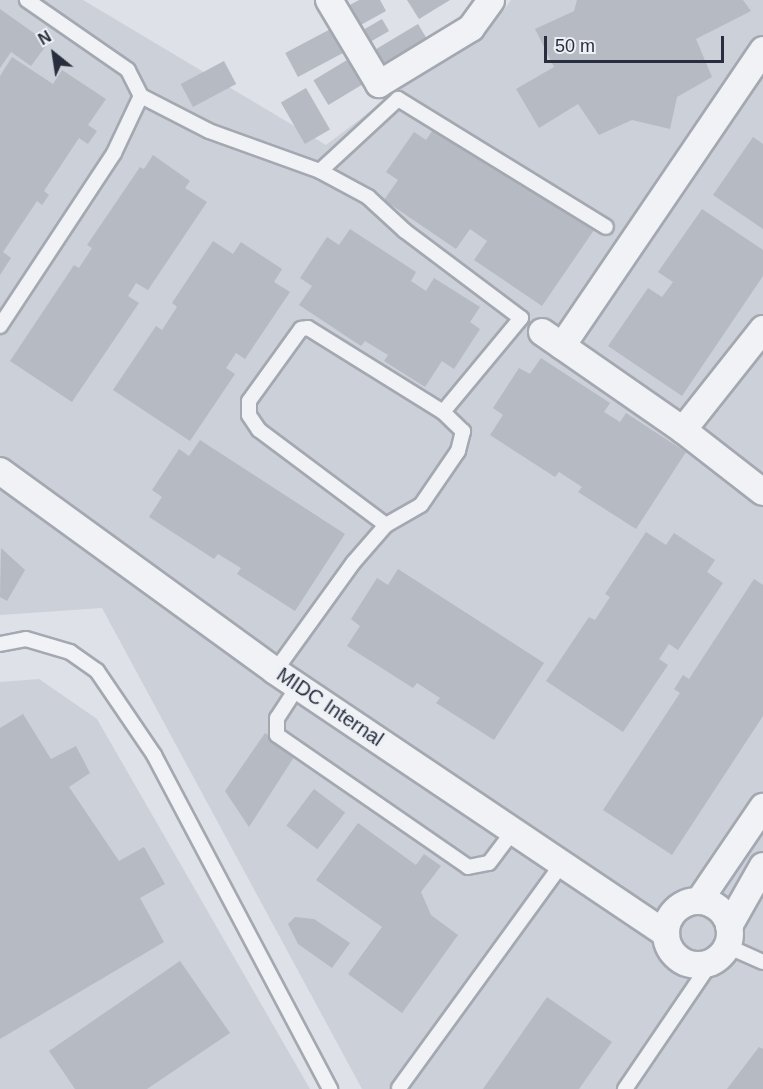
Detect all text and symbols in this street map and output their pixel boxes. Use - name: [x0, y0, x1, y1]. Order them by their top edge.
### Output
- north arrow: [24, 24, 84, 84]
- scale bar: [547, 24, 727, 62]
- text: N: [35, 28, 54, 48]
- text: 50 m: [555, 36, 595, 56]
- street label: MIDC Internal: [272, 663, 388, 751]

